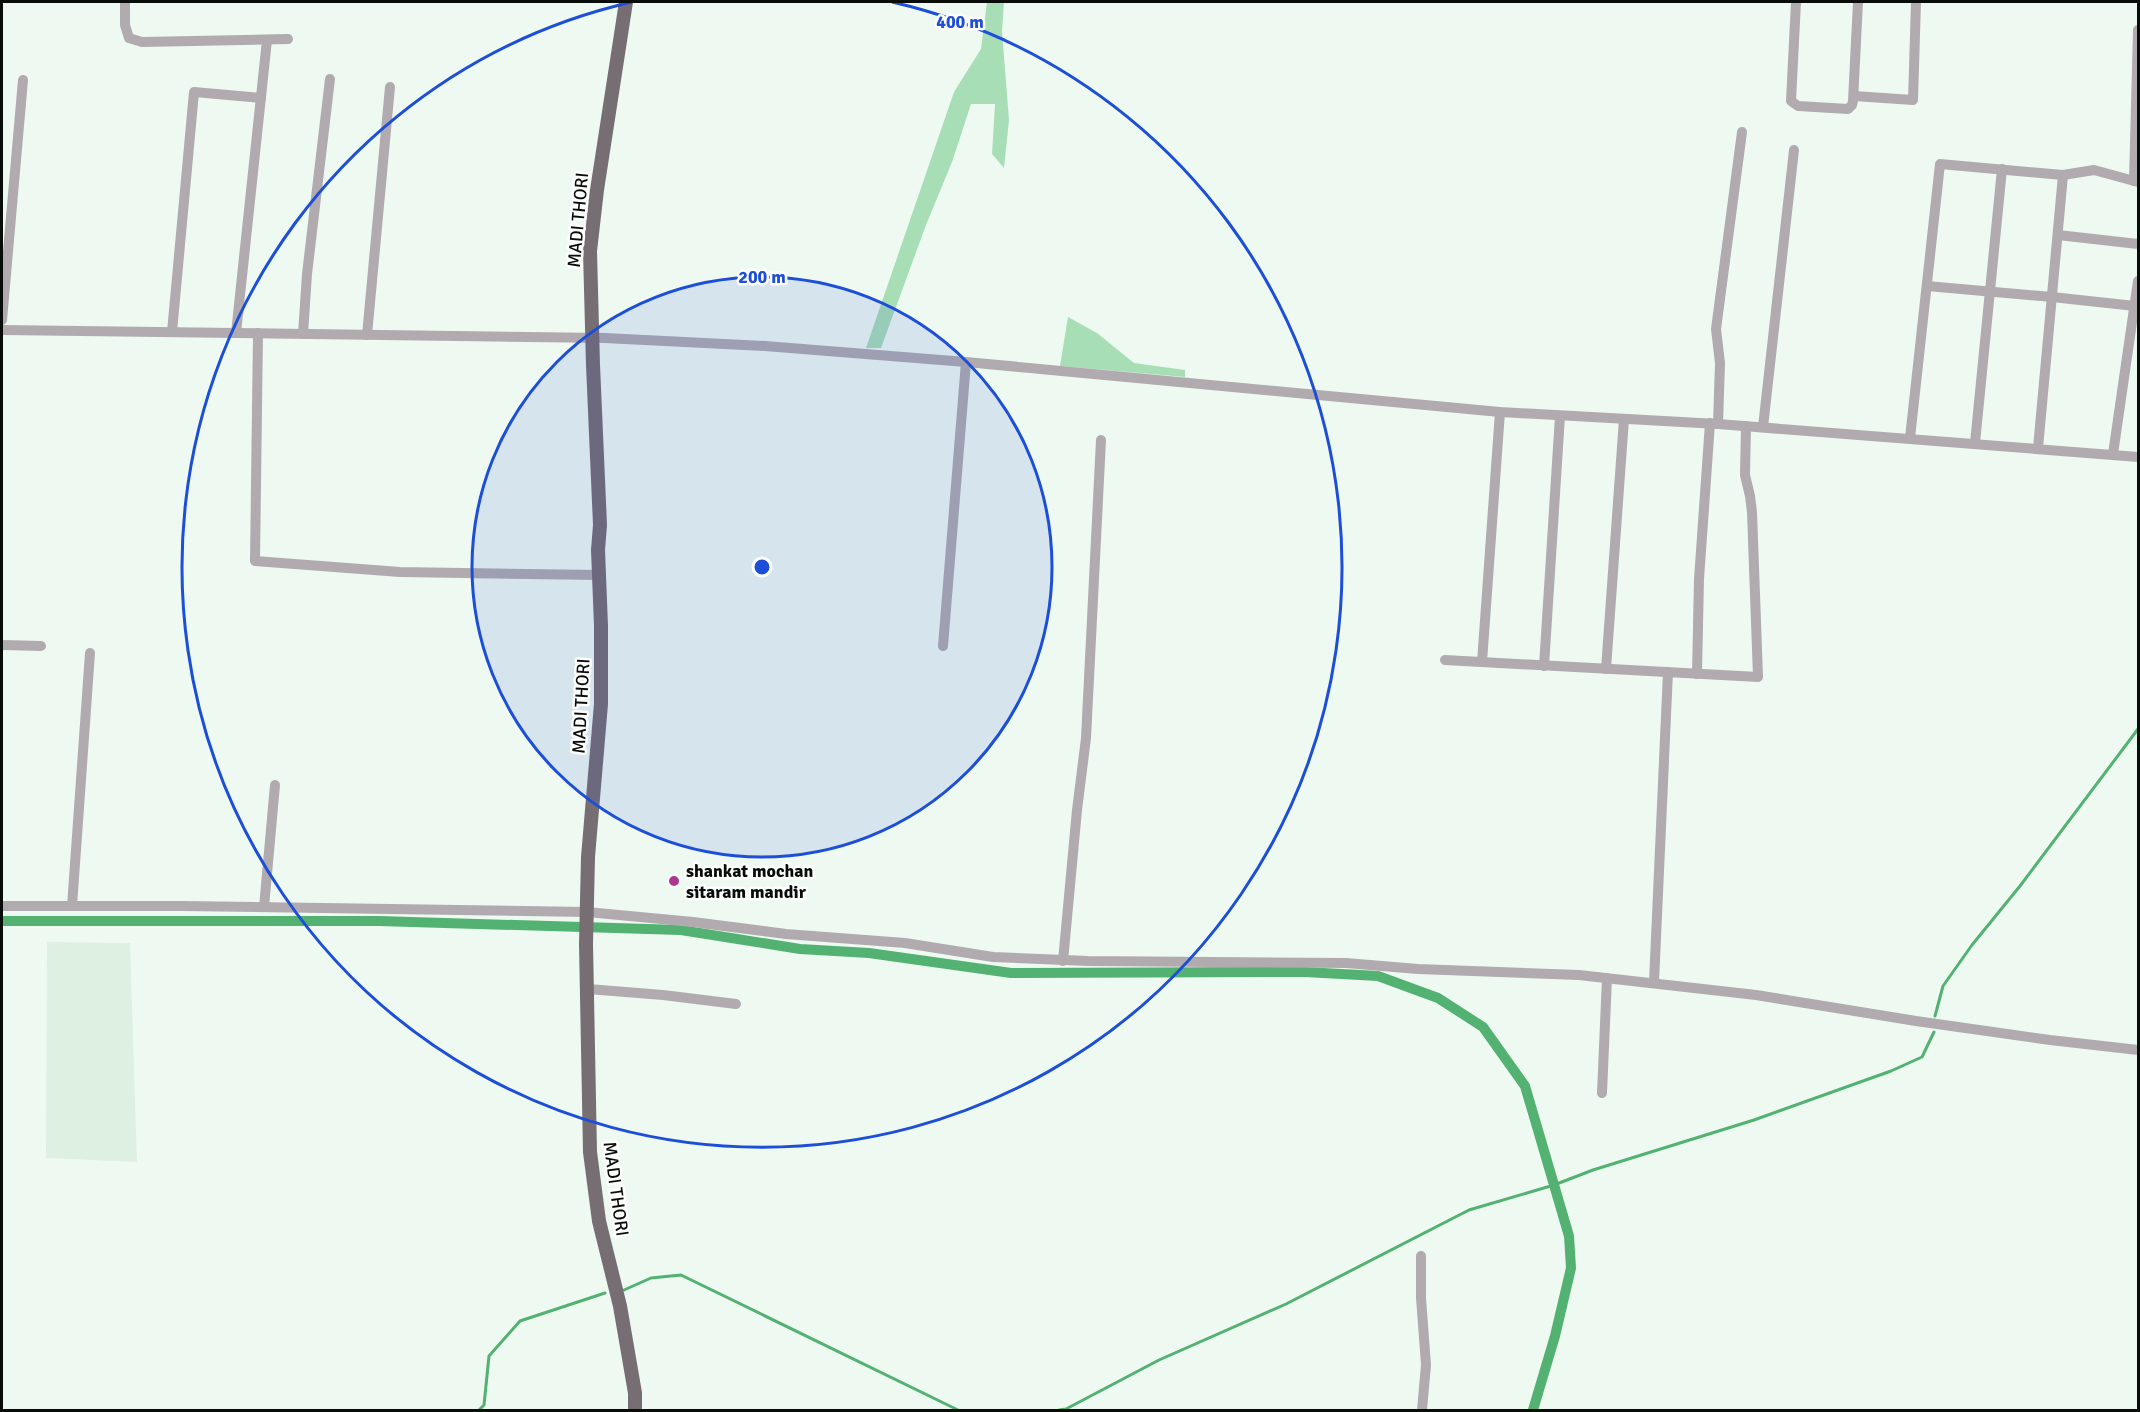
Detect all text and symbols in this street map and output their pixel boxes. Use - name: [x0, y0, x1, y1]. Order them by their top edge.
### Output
- text: 400 m: [936, 11, 984, 33]
- street label: MADI THORI: [563, 172, 593, 268]
- text: 200 m: [738, 266, 786, 288]
- centre of rings: [752, 557, 772, 577]
- street label: MADI THORI: [568, 658, 594, 754]
- place label: shankat mochan sitaram mandir: [686, 860, 814, 903]
- marker: shankat mochan sitaram mandir: [667, 874, 681, 888]
- street label: MADI THORI: [598, 1140, 634, 1238]

